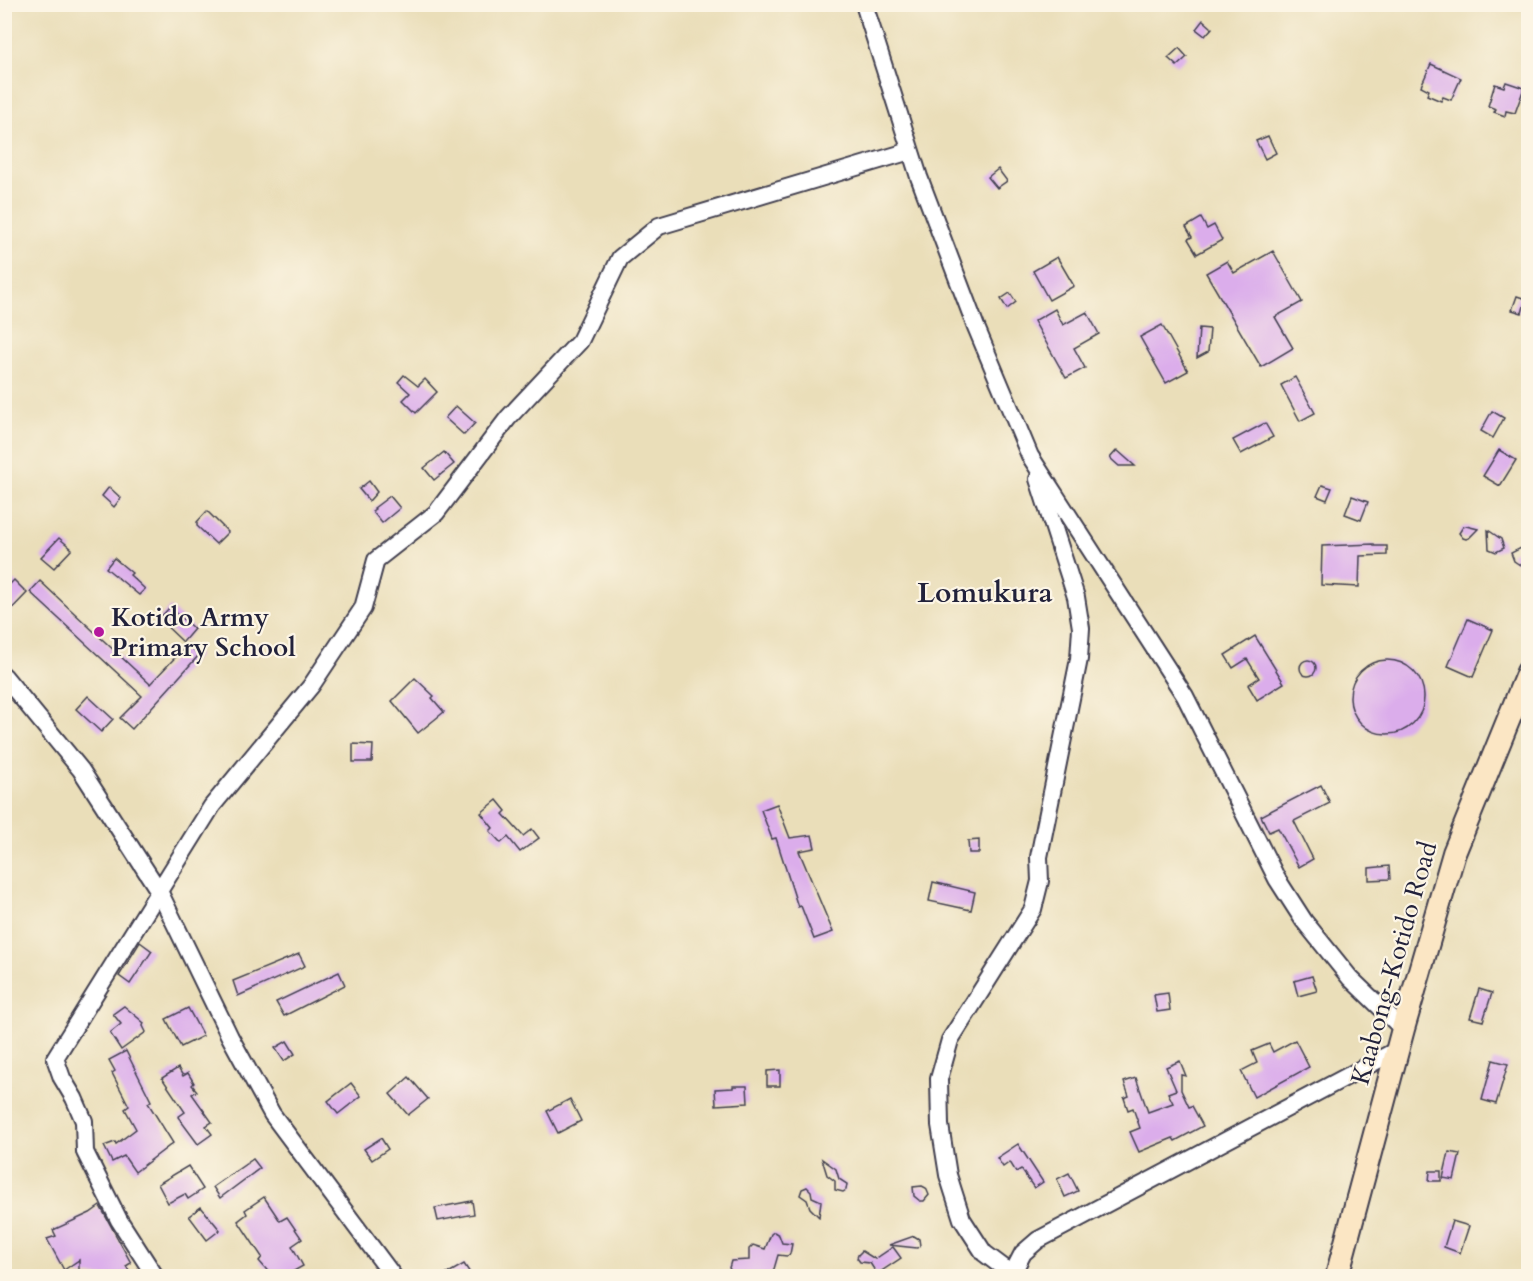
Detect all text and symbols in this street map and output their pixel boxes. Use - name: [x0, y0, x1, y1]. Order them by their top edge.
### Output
- district label: Lomukura: [917, 574, 1053, 612]
- place label: Kotido Army Primary School: [111, 600, 296, 665]
- marker: Kotido Army Primary School: [92, 625, 106, 639]
- street label: Kaabong-Kotido Road: [1342, 837, 1446, 1089]

